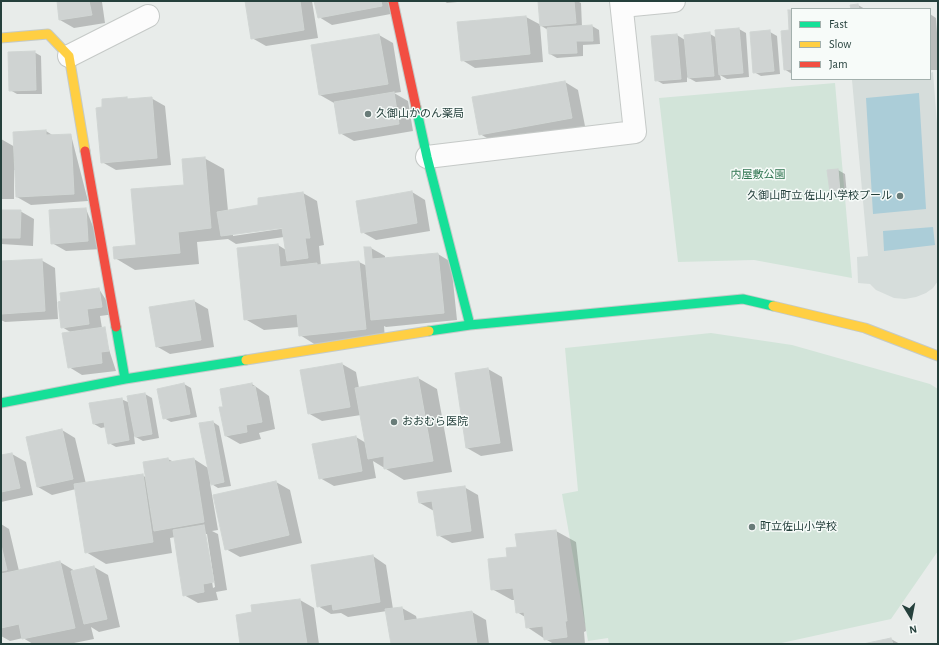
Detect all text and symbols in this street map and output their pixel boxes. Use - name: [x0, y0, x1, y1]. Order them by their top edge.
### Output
- legend: [791, 8, 931, 80]
- text: Fast: [829, 18, 848, 30]
- text: Slow: [829, 38, 851, 50]
- text: Jam: [829, 58, 848, 70]
- place label: 久御山かのん薬局: [376, 107, 464, 121]
- marker: 久御山かのん薬局: [363, 109, 373, 119]
- park label: 内屋敷公園: [731, 168, 785, 182]
- place label: 久御山町立 佐山小学校プール: [747, 189, 892, 203]
- marker: 久御山町立 佐山小学校プール: [895, 191, 905, 201]
- place label: おおむら医院: [402, 415, 468, 429]
- marker: おおむら医院: [389, 417, 399, 427]
- place label: 町立佐山小学校: [760, 520, 837, 534]
- marker: 町立佐山小学校: [747, 522, 757, 532]
- north arrow: [891, 597, 931, 637]
- text: N: [908, 623, 918, 635]

